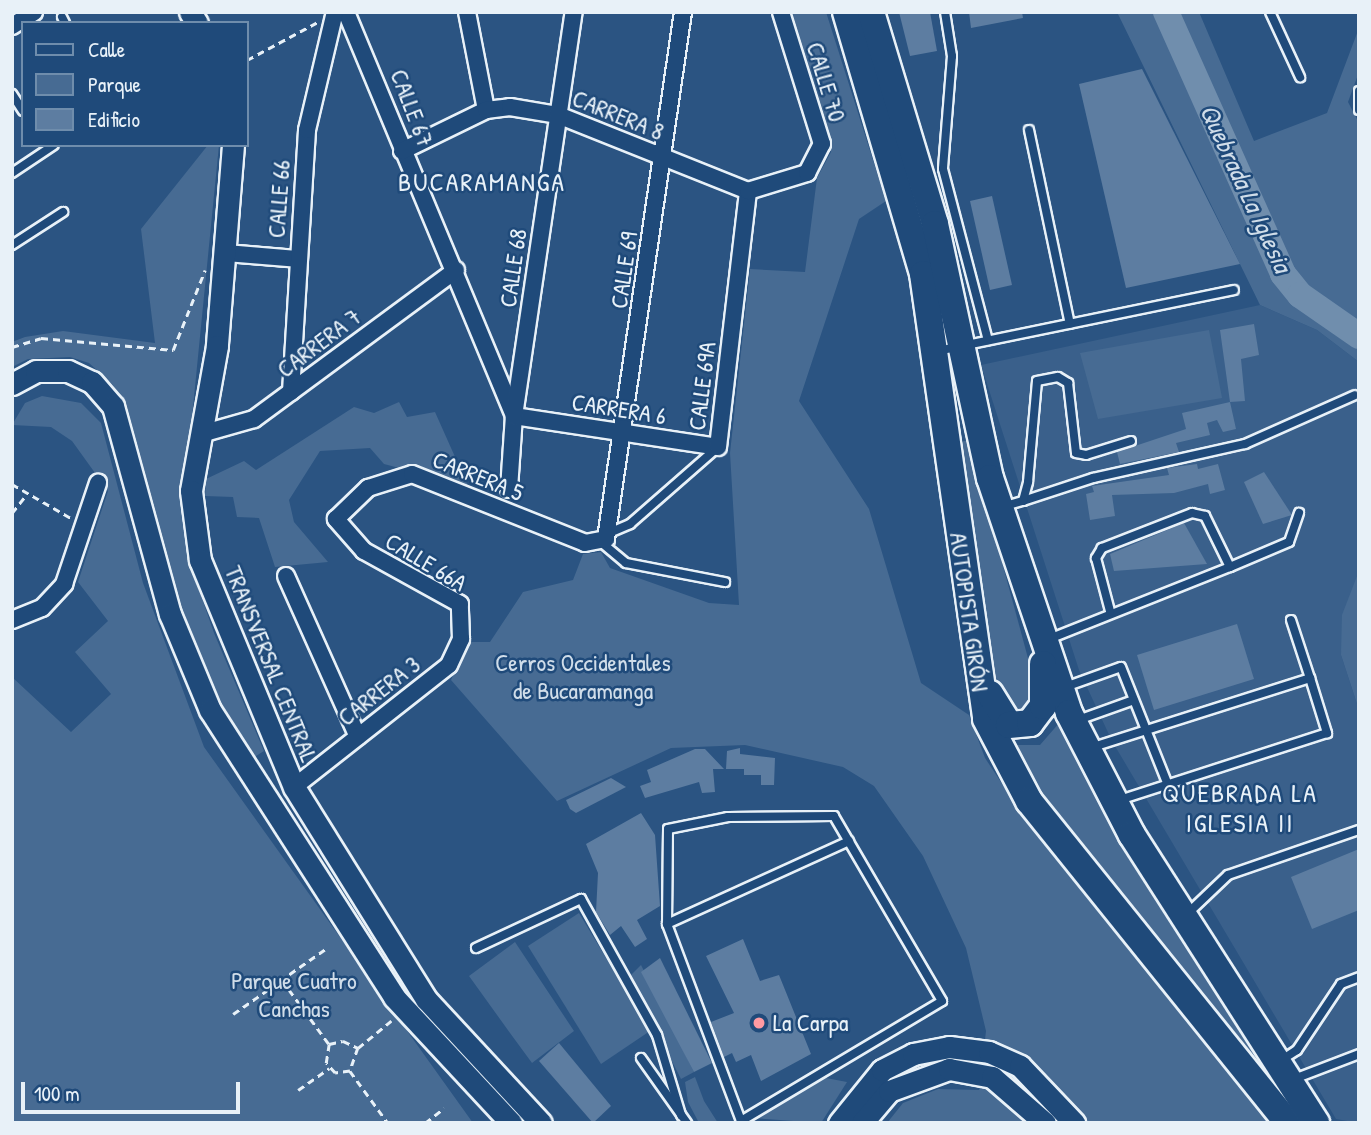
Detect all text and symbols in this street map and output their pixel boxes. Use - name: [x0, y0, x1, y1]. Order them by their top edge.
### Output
- legend: [21, 21, 248, 147]
- text: Calle: [88, 35, 125, 64]
- street label: CALLE 70: [800, 39, 852, 125]
- street label: CALLE 67: [384, 65, 440, 151]
- text: Parque: [88, 70, 141, 99]
- street label: CARRERA 8: [568, 84, 668, 146]
- water label: Quebrada La Iglesia: [1193, 99, 1299, 277]
- text: Edificio: [88, 105, 140, 134]
- street label: CALLE 66: [262, 159, 296, 239]
- district label: BUCARAMANGA: [399, 166, 565, 198]
- street label: CALLE 68: [493, 227, 533, 309]
- street label: CALLE 69: [604, 230, 644, 310]
- street label: CARRERA 7: [271, 302, 367, 384]
- street label: CALLE 69A: [682, 340, 722, 432]
- street label: CARRERA 6: [570, 387, 668, 431]
- street label: CARRERA 5: [428, 445, 528, 507]
- street label: CALLE 66A: [380, 527, 472, 597]
- street label: AUTOPISTA GIRÓN: [944, 531, 994, 693]
- street label: TRANSVERSAL CENTRAL: [218, 562, 324, 766]
- park label: Cerros Occidentales de Bucaramanga: [495, 649, 671, 705]
- street label: CARRERA 3: [332, 650, 426, 732]
- district label: QUEBRADA LA IGLESIA II: [1163, 777, 1317, 838]
- park label: Parque Cuatro Canchas: [231, 967, 357, 1023]
- place label: La Carpa: [773, 1009, 848, 1037]
- marker: La Carpa: [751, 1015, 767, 1031]
- scale bar: [24, 1068, 243, 1112]
- text: 100 m: [34, 1079, 80, 1108]

